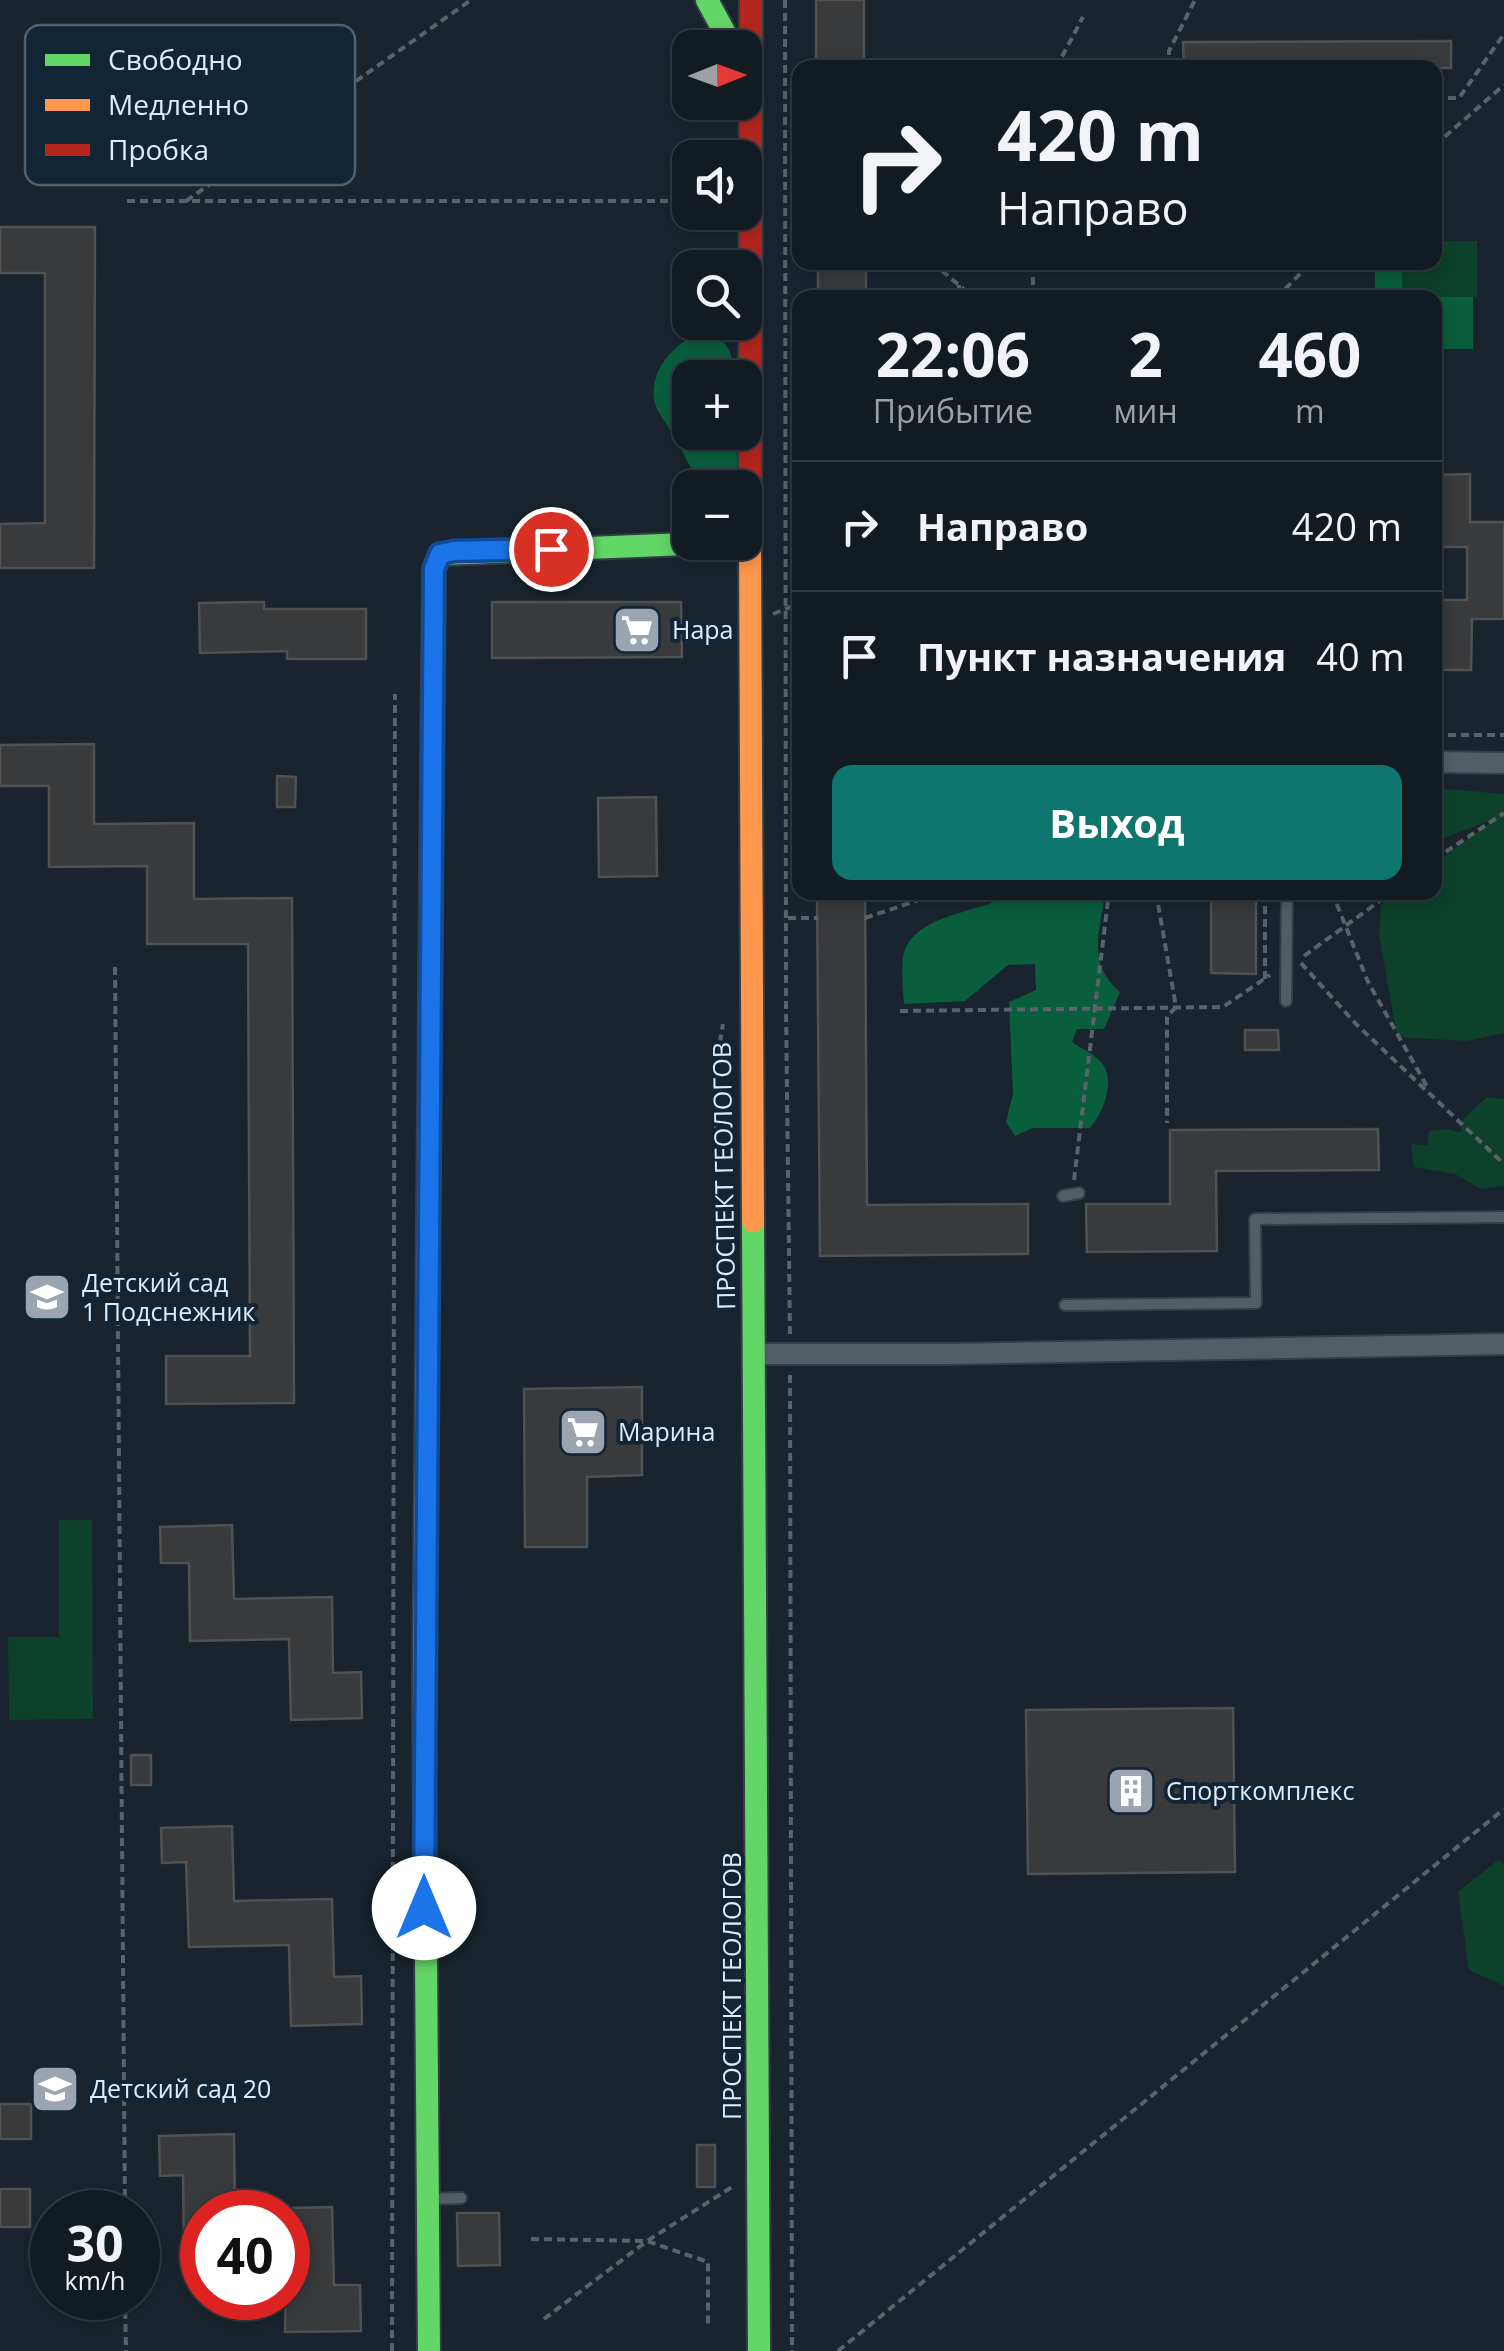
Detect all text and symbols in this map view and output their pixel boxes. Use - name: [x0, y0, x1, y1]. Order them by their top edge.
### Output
- legend: [25, 25, 355, 185]
- north arrow: [672, 30, 762, 120]
- map controls: [672, 30, 762, 560]
- text: Свободно: [108, 40, 243, 78]
- text: Медленно: [108, 85, 249, 123]
- text: 420 m: [997, 86, 1204, 182]
- icon: right: [832, 100, 962, 230]
- text: Пробка: [108, 130, 209, 168]
- button: sound: [672, 140, 762, 230]
- text: Направо: [997, 177, 1189, 238]
- button: search: [672, 250, 762, 340]
- text: 22:06: [876, 313, 1030, 395]
- text: 2: [1128, 313, 1163, 395]
- text: 460: [1258, 313, 1361, 395]
- button: +: [672, 360, 762, 450]
- text: Прибытие: [873, 389, 1033, 432]
- text: мин: [1114, 389, 1178, 432]
- text: m: [1295, 389, 1325, 432]
- button: −: [672, 470, 762, 560]
- icon: right: [832, 499, 887, 554]
- text: Направо: [917, 500, 1088, 552]
- text: 420 m: [1292, 500, 1402, 552]
- pin: [509, 507, 594, 592]
- icon: arrive: [524, 522, 579, 577]
- supermarket icon: Нара: [611, 604, 663, 656]
- place label: Нара: [672, 612, 734, 646]
- icon: arrive: [832, 629, 887, 684]
- text: Пункт назначения: [917, 630, 1286, 682]
- text: 40 m: [1316, 630, 1405, 682]
- button: Выход: [832, 765, 1402, 880]
- street label: ПРОСПЕКТ ГЕОЛОГОВ: [704, 1042, 742, 1310]
- place label: Детский сад 1 Подснежник: [82, 1265, 255, 1328]
- school or university icon: Детский сад 1 Подснежник: [21, 1271, 73, 1323]
- supermarket icon: Марина: [557, 1406, 609, 1458]
- place label: Марина: [618, 1414, 715, 1448]
- building icon: Спорткомплекс: [1105, 1765, 1157, 1817]
- place label: Спорткомплекс: [1166, 1773, 1354, 1807]
- street label: ПРОСПЕКТ ГЕОЛОГОВ: [714, 1852, 748, 2120]
- position arrow: [372, 1856, 476, 1960]
- school or university icon: Детский сад 20: [29, 2063, 81, 2115]
- place label: Детский сад 20: [90, 2071, 271, 2105]
- speed limit sign: 40: [180, 2190, 310, 2320]
- text: 30: [66, 2209, 124, 2277]
- text: km/h: [65, 2263, 125, 2297]

